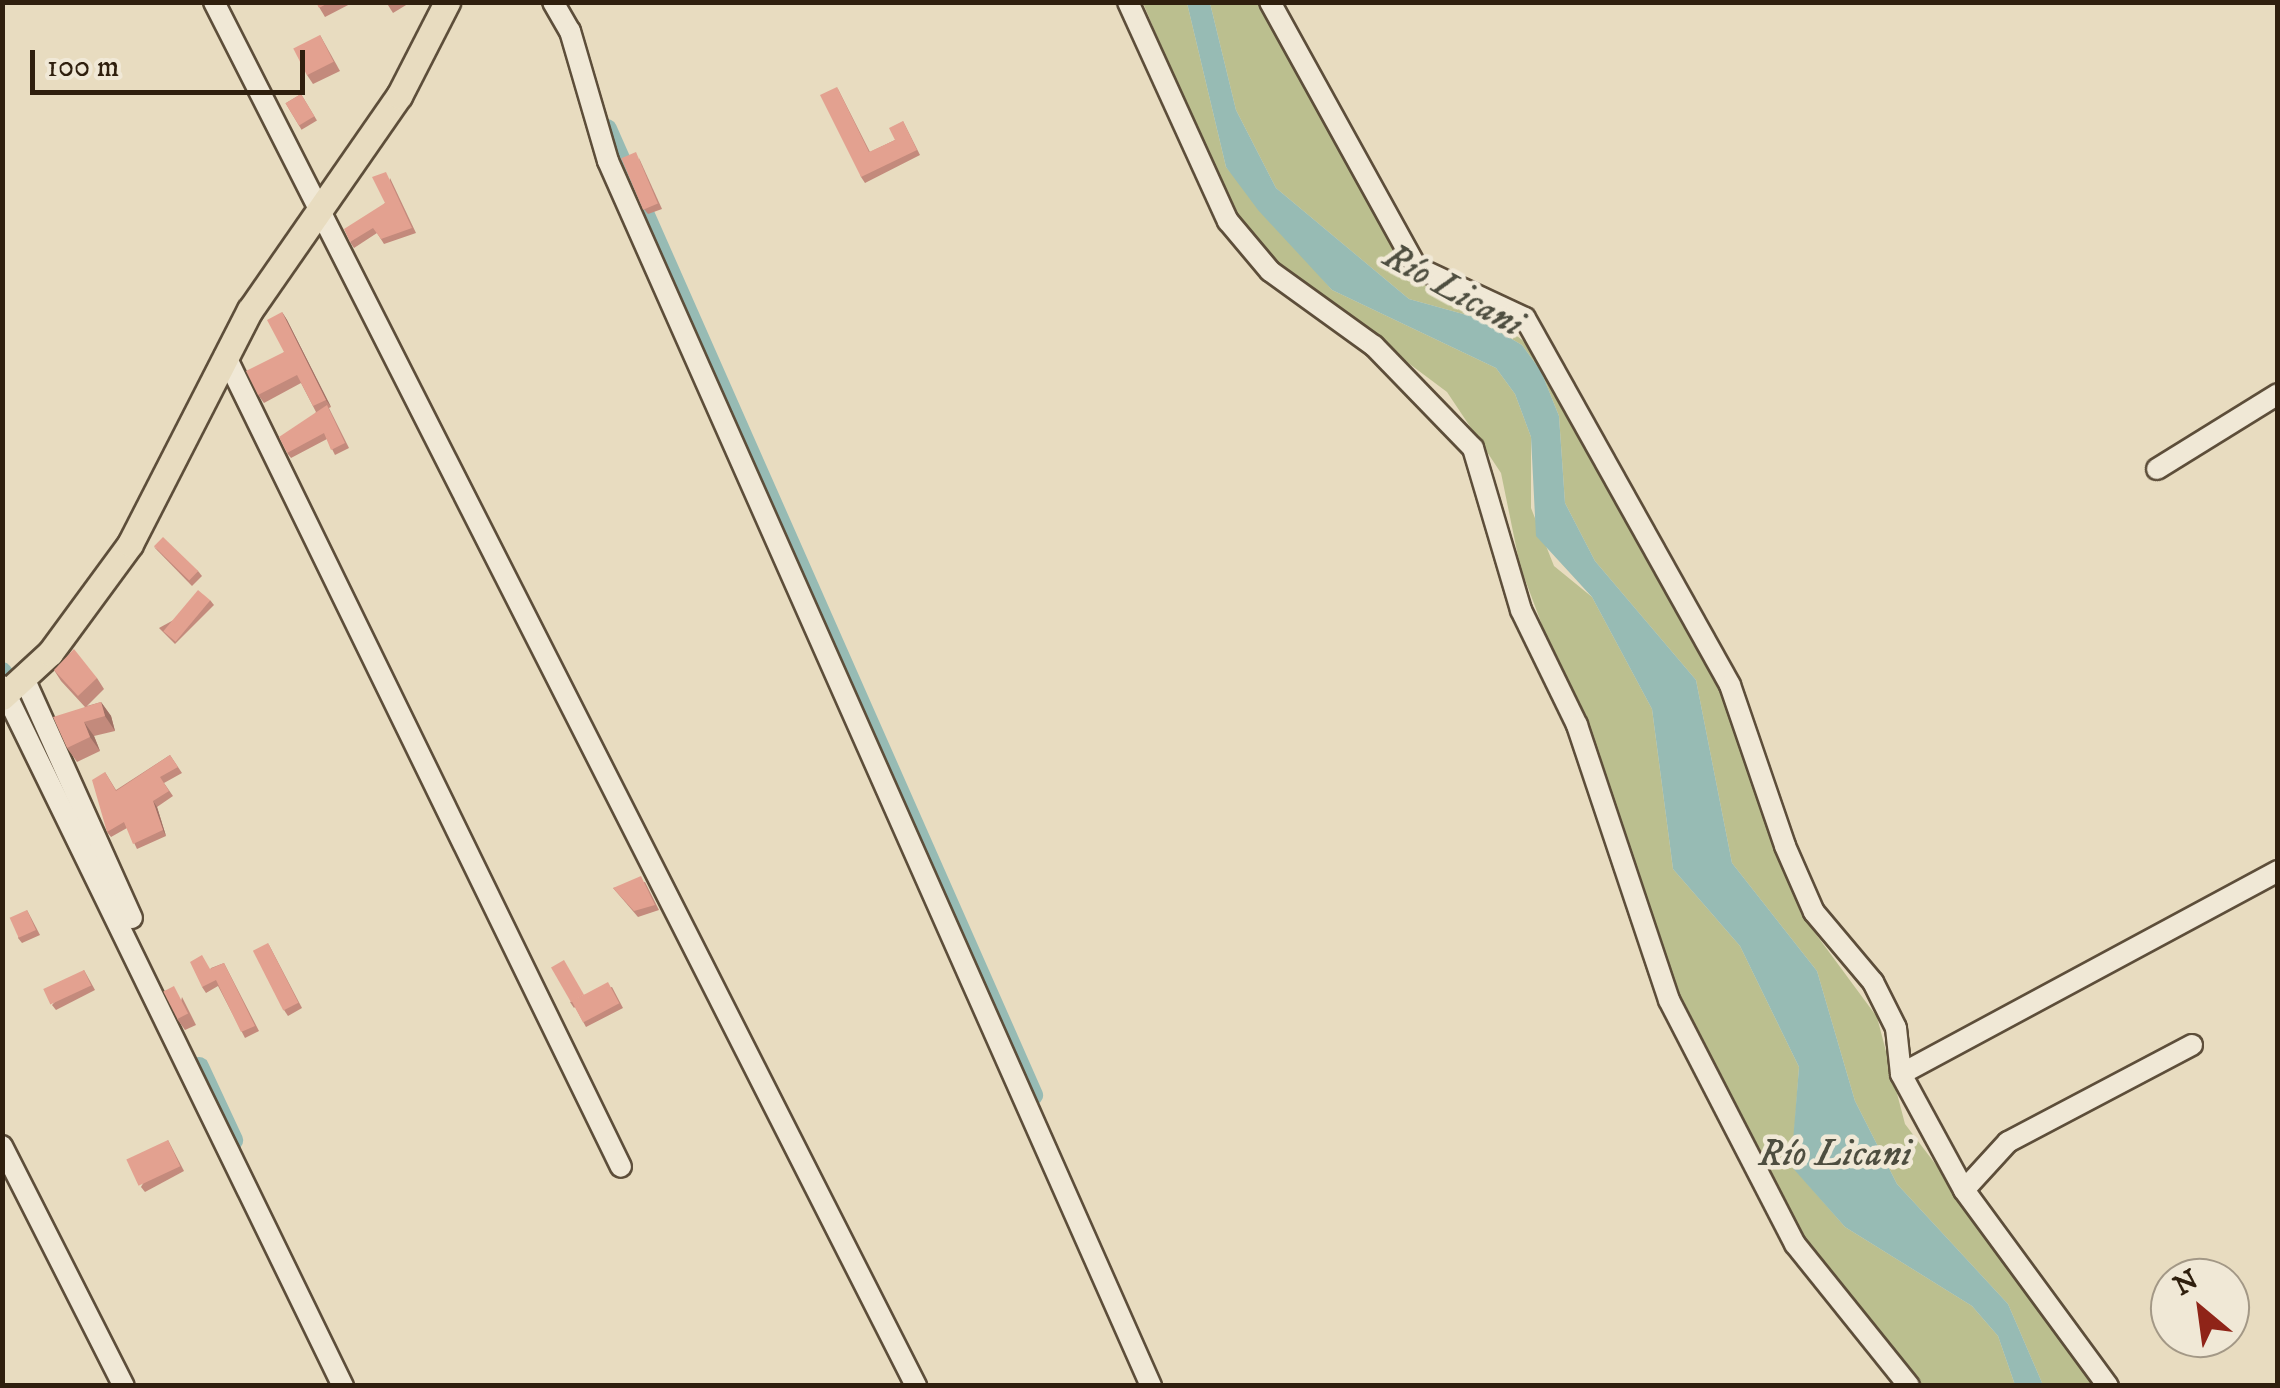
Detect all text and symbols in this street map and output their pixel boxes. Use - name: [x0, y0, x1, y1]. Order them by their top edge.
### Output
- scale bar: [35, 30, 310, 92]
- text: 100 m: [47, 49, 119, 86]
- water label: Río Licani: [1375, 234, 1531, 348]
- water label: Río Licani: [1758, 1132, 1912, 1178]
- north arrow: [2150, 1258, 2250, 1358]
- text: N: [2168, 1262, 2205, 1304]

